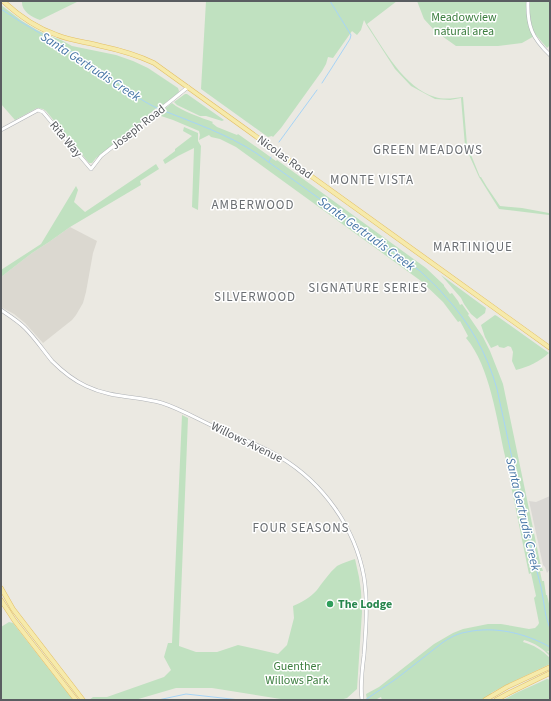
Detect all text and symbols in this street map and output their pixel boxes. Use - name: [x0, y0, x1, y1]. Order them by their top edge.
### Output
- park label: Meadowview natural area: [431, 9, 497, 40]
- water label: Santa Gertrudis Creek: [37, 28, 145, 106]
- street label: Joseph Road: [108, 101, 169, 154]
- street label: Rita Way: [45, 117, 86, 162]
- street label: Nicolas Road: [254, 132, 316, 183]
- district label: GREEN MEADOWS: [373, 141, 483, 159]
- district label: MONTE VISTA: [330, 171, 414, 189]
- water label: Santa Gertrudis Creek: [314, 193, 419, 276]
- district label: AMBERWOOD: [212, 196, 294, 214]
- district label: MARTINIQUE: [433, 238, 513, 256]
- district label: SIGNATURE SERIES: [308, 279, 428, 297]
- district label: SILVERWOOD: [214, 288, 296, 306]
- street label: Willows Avenue: [208, 418, 286, 467]
- water label: Santa Gertrudis Creek: [501, 456, 545, 573]
- district label: FOUR SEASONS: [252, 519, 350, 537]
- place label: The Lodge: [338, 596, 392, 613]
- marker: The Lodge: [325, 599, 335, 609]
- park label: Guenther Willows Park: [265, 658, 329, 689]

